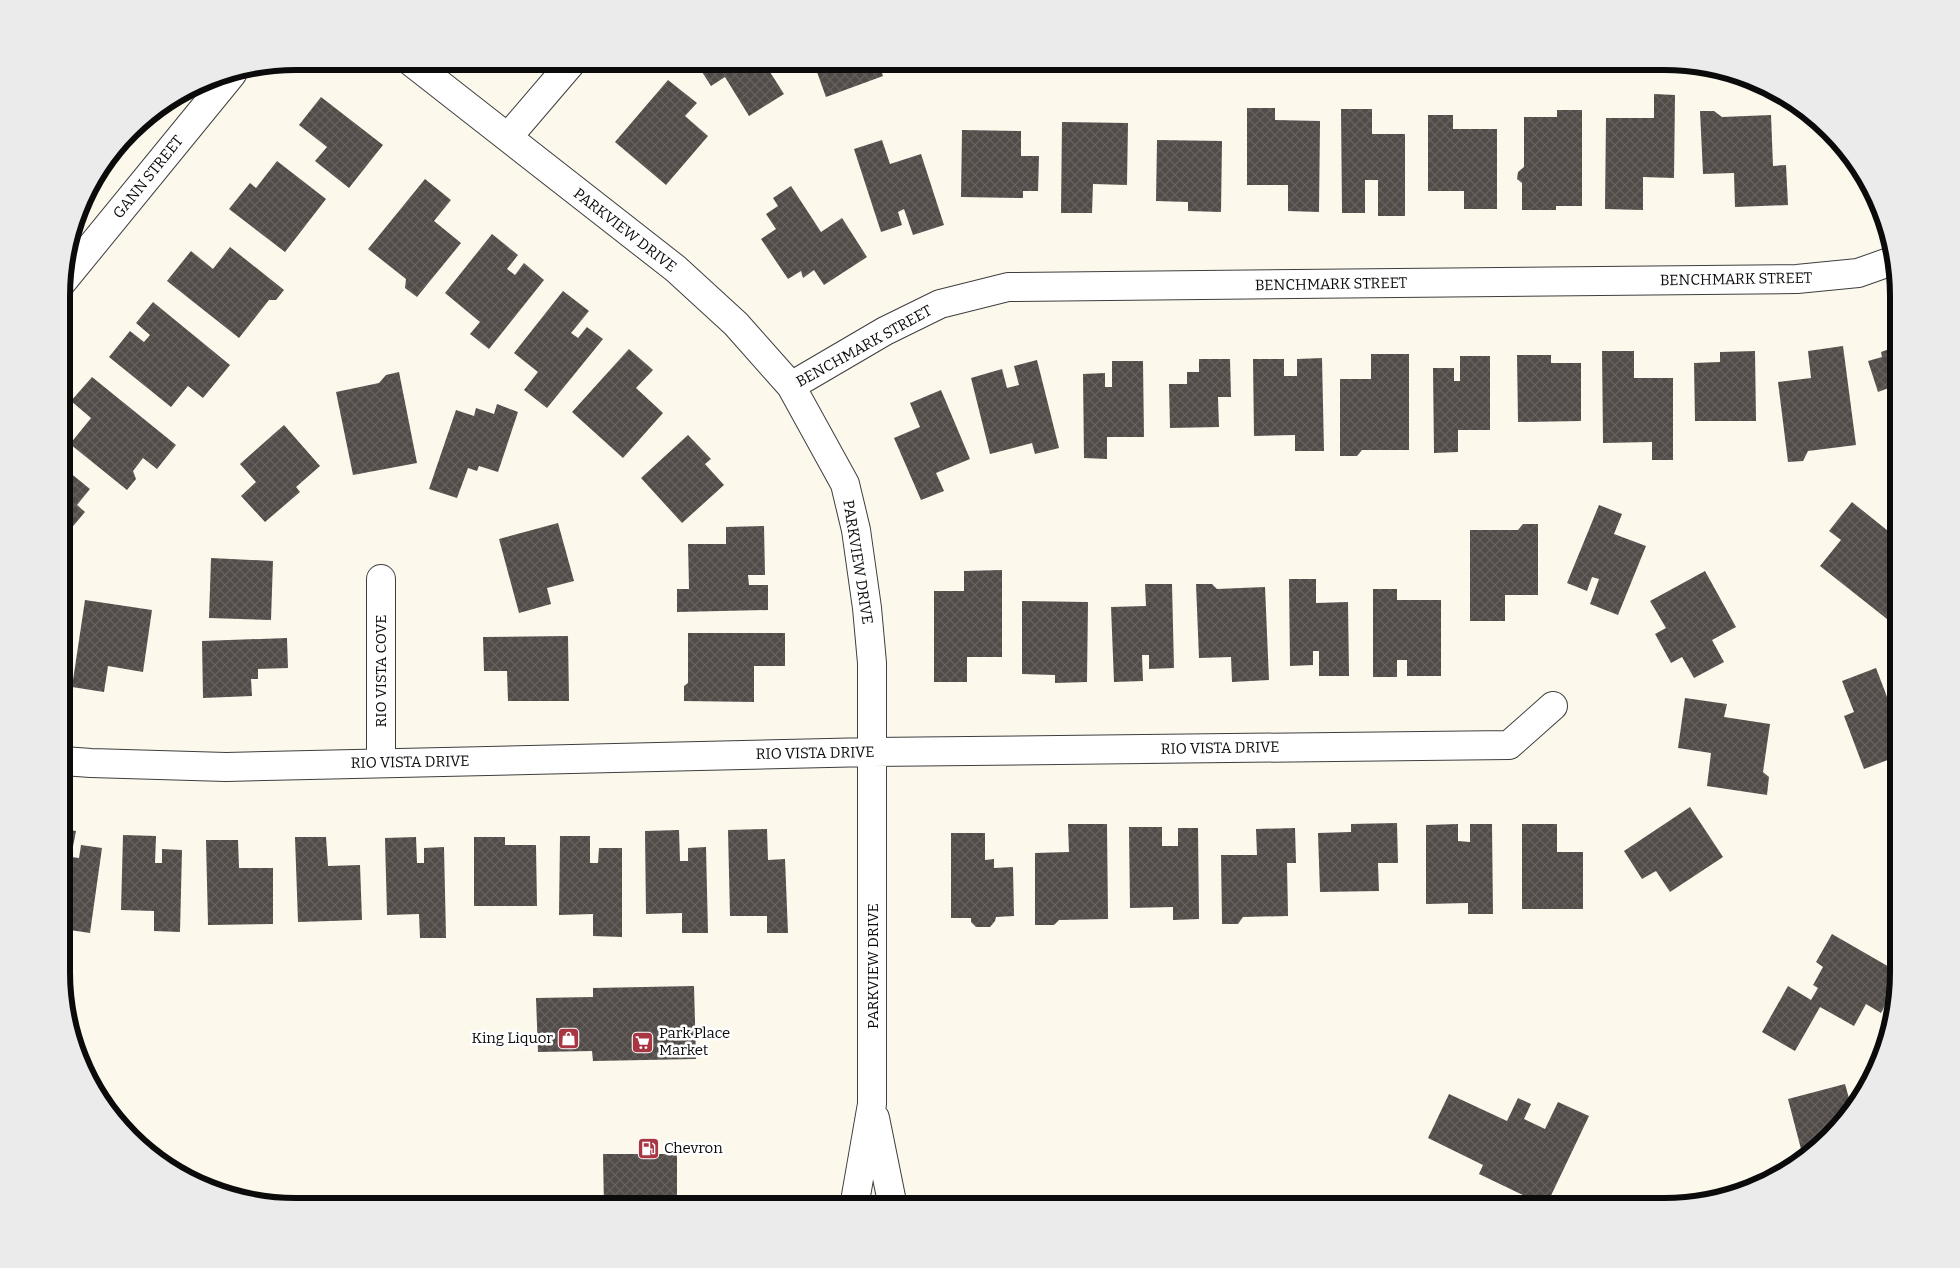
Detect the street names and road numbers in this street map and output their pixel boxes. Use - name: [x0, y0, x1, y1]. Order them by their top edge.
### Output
- street label: GANN STREET: [109, 132, 187, 222]
- street label: PARKVIEW DRIVE: [570, 184, 680, 276]
- street label: BENCHMARK STREET: [1660, 269, 1813, 289]
- street label: BENCHMARK STREET: [1255, 274, 1408, 294]
- street label: BENCHMARK STREET: [793, 301, 935, 391]
- street label: PARKVIEW DRIVE: [839, 498, 877, 626]
- street label: RIO VISTA COVE: [372, 614, 390, 728]
- street label: RIO VISTA DRIVE: [1160, 738, 1280, 758]
- street label: RIO VISTA DRIVE: [755, 743, 875, 763]
- street label: RIO VISTA DRIVE: [350, 752, 470, 772]
- street label: PARKVIEW DRIVE: [864, 903, 882, 1029]

